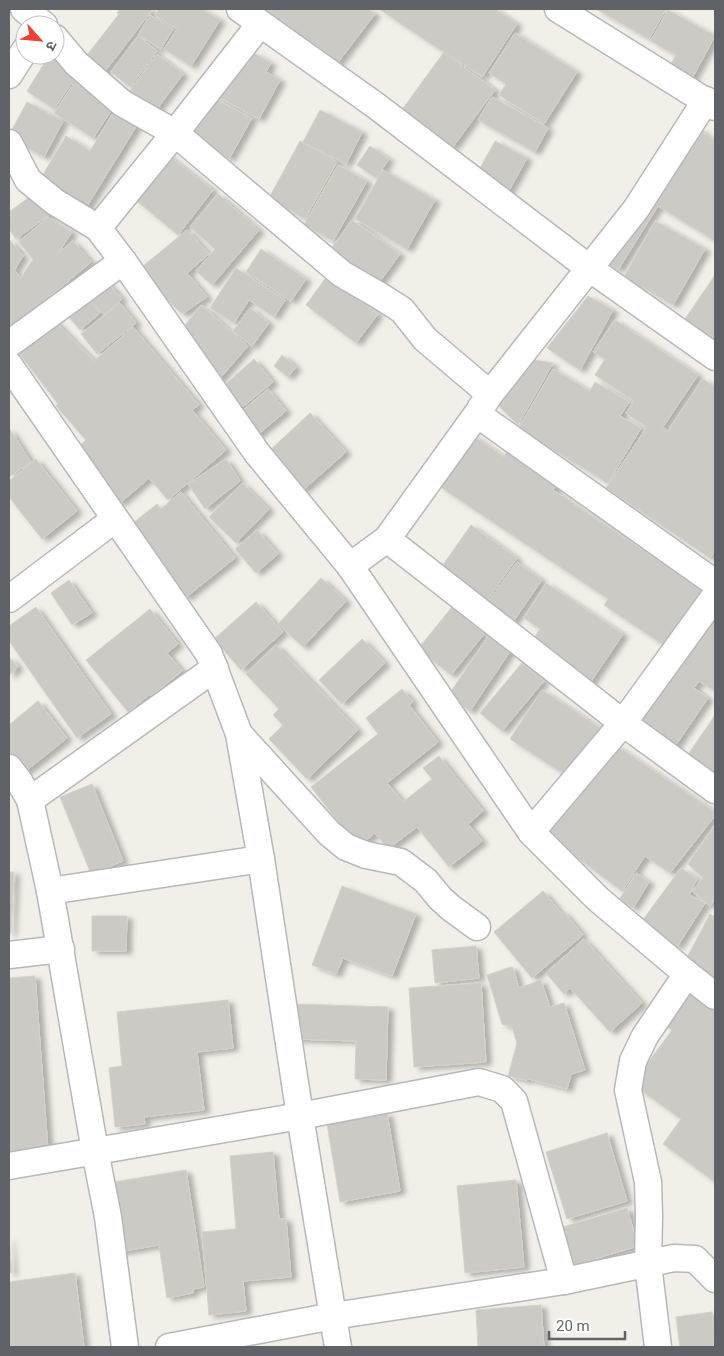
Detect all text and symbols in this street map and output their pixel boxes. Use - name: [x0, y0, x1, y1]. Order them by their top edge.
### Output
- north arrow: [15, 15, 65, 65]
- text: उ: [42, 39, 61, 54]
- scale bar: [549, 1308, 625, 1340]
- text: 20 m: [556, 1317, 590, 1335]

